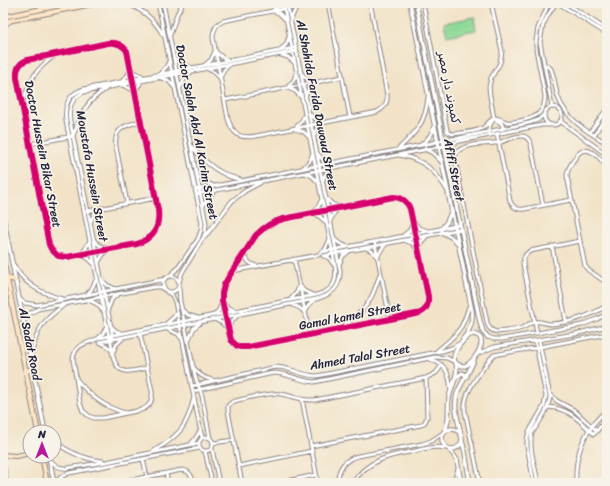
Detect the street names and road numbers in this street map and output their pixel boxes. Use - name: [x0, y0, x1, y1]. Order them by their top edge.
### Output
- street label: Al Shahida Farida Dawoud Street: [289, 17, 344, 192]
- street label: Doctor Salah Abd Al Karim Street: [169, 43, 225, 221]
- street label: كمبوند دار مصر: [431, 49, 467, 126]
- street label: Doctor Hussein Bikar Street: [18, 79, 68, 229]
- street label: Moustafa Hussein Street: [70, 109, 115, 244]
- street label: Afifi Street: [437, 136, 471, 204]
- street label: Gamal kamel Street: [297, 295, 403, 337]
- street label: Al Sadat Road: [12, 305, 48, 384]
- street label: Ahmed Talal Street: [307, 337, 412, 377]

